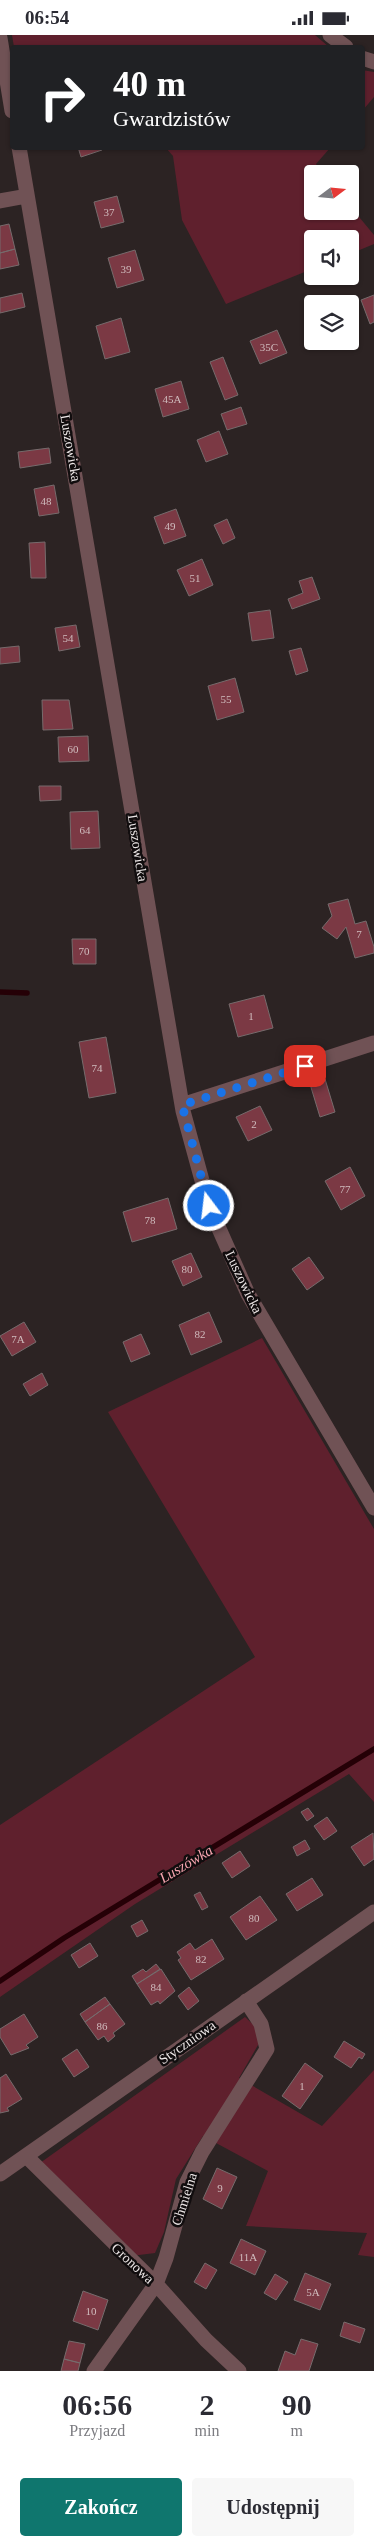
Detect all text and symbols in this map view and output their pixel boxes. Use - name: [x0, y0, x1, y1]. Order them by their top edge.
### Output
- text: 06:54: [25, 7, 69, 28]
- icon: right: [30, 65, 95, 130]
- text: 40 m: [113, 65, 186, 104]
- text: Gwardzistów: [113, 106, 230, 131]
- north arrow: [304, 165, 359, 220]
- map controls: [304, 165, 359, 350]
- house number: 37: [104, 206, 115, 218]
- button: sound: [304, 230, 359, 285]
- house number: 39: [121, 263, 132, 275]
- button: layers: [304, 295, 359, 350]
- house number: 35C: [260, 341, 278, 353]
- house number: 45A: [163, 393, 182, 405]
- street label: Luszowicka: [57, 413, 84, 483]
- house number: 48: [41, 495, 52, 507]
- house number: 49: [165, 520, 176, 532]
- house number: 51: [190, 572, 201, 584]
- house number: 54: [63, 632, 74, 644]
- house number: 55: [221, 693, 232, 705]
- house number: 60: [68, 743, 79, 755]
- street label: Luszowicka: [125, 813, 150, 883]
- house number: 64: [80, 824, 91, 836]
- house number: 7: [356, 928, 362, 940]
- house number: 70: [79, 945, 90, 957]
- house number: 1: [248, 1010, 254, 1022]
- pin: [284, 1045, 326, 1087]
- icon: arrive: [291, 1052, 319, 1080]
- house number: 74: [92, 1062, 103, 1074]
- house number: 2: [251, 1118, 257, 1130]
- position arrow: [182, 1179, 234, 1231]
- house number: 77: [340, 1183, 351, 1195]
- house number: 78: [145, 1214, 156, 1226]
- street label: Luszowicka: [222, 1249, 265, 1317]
- house number: 80: [182, 1263, 193, 1275]
- house number: 82: [195, 1328, 206, 1340]
- house number: 7A: [11, 1333, 25, 1345]
- water label: Luszówka: [156, 1842, 215, 1887]
- house number: 80: [249, 1912, 260, 1924]
- house number: 82: [196, 1953, 207, 1965]
- house number: 84: [151, 1981, 162, 1993]
- street label: Styczniowa: [156, 2017, 219, 2067]
- house number: 86: [97, 2020, 108, 2032]
- house number: 1: [299, 2080, 305, 2092]
- street label: Chmielna: [169, 2170, 200, 2227]
- house number: 9: [217, 2182, 223, 2194]
- street label: Gronowa: [108, 2240, 157, 2287]
- house number: 11A: [239, 2251, 257, 2263]
- house number: 5A: [306, 2286, 320, 2298]
- house number: 10: [86, 2305, 97, 2317]
- text: 06:56: [62, 2388, 132, 2421]
- text: 2: [199, 2388, 214, 2421]
- text: 90: [282, 2388, 312, 2421]
- text: Przyjazd: [69, 2422, 125, 2439]
- text: min: [195, 2422, 219, 2439]
- text: m: [290, 2422, 303, 2439]
- button: Zakończ: [20, 2478, 182, 2536]
- button: Udostępnij: [192, 2478, 354, 2536]

